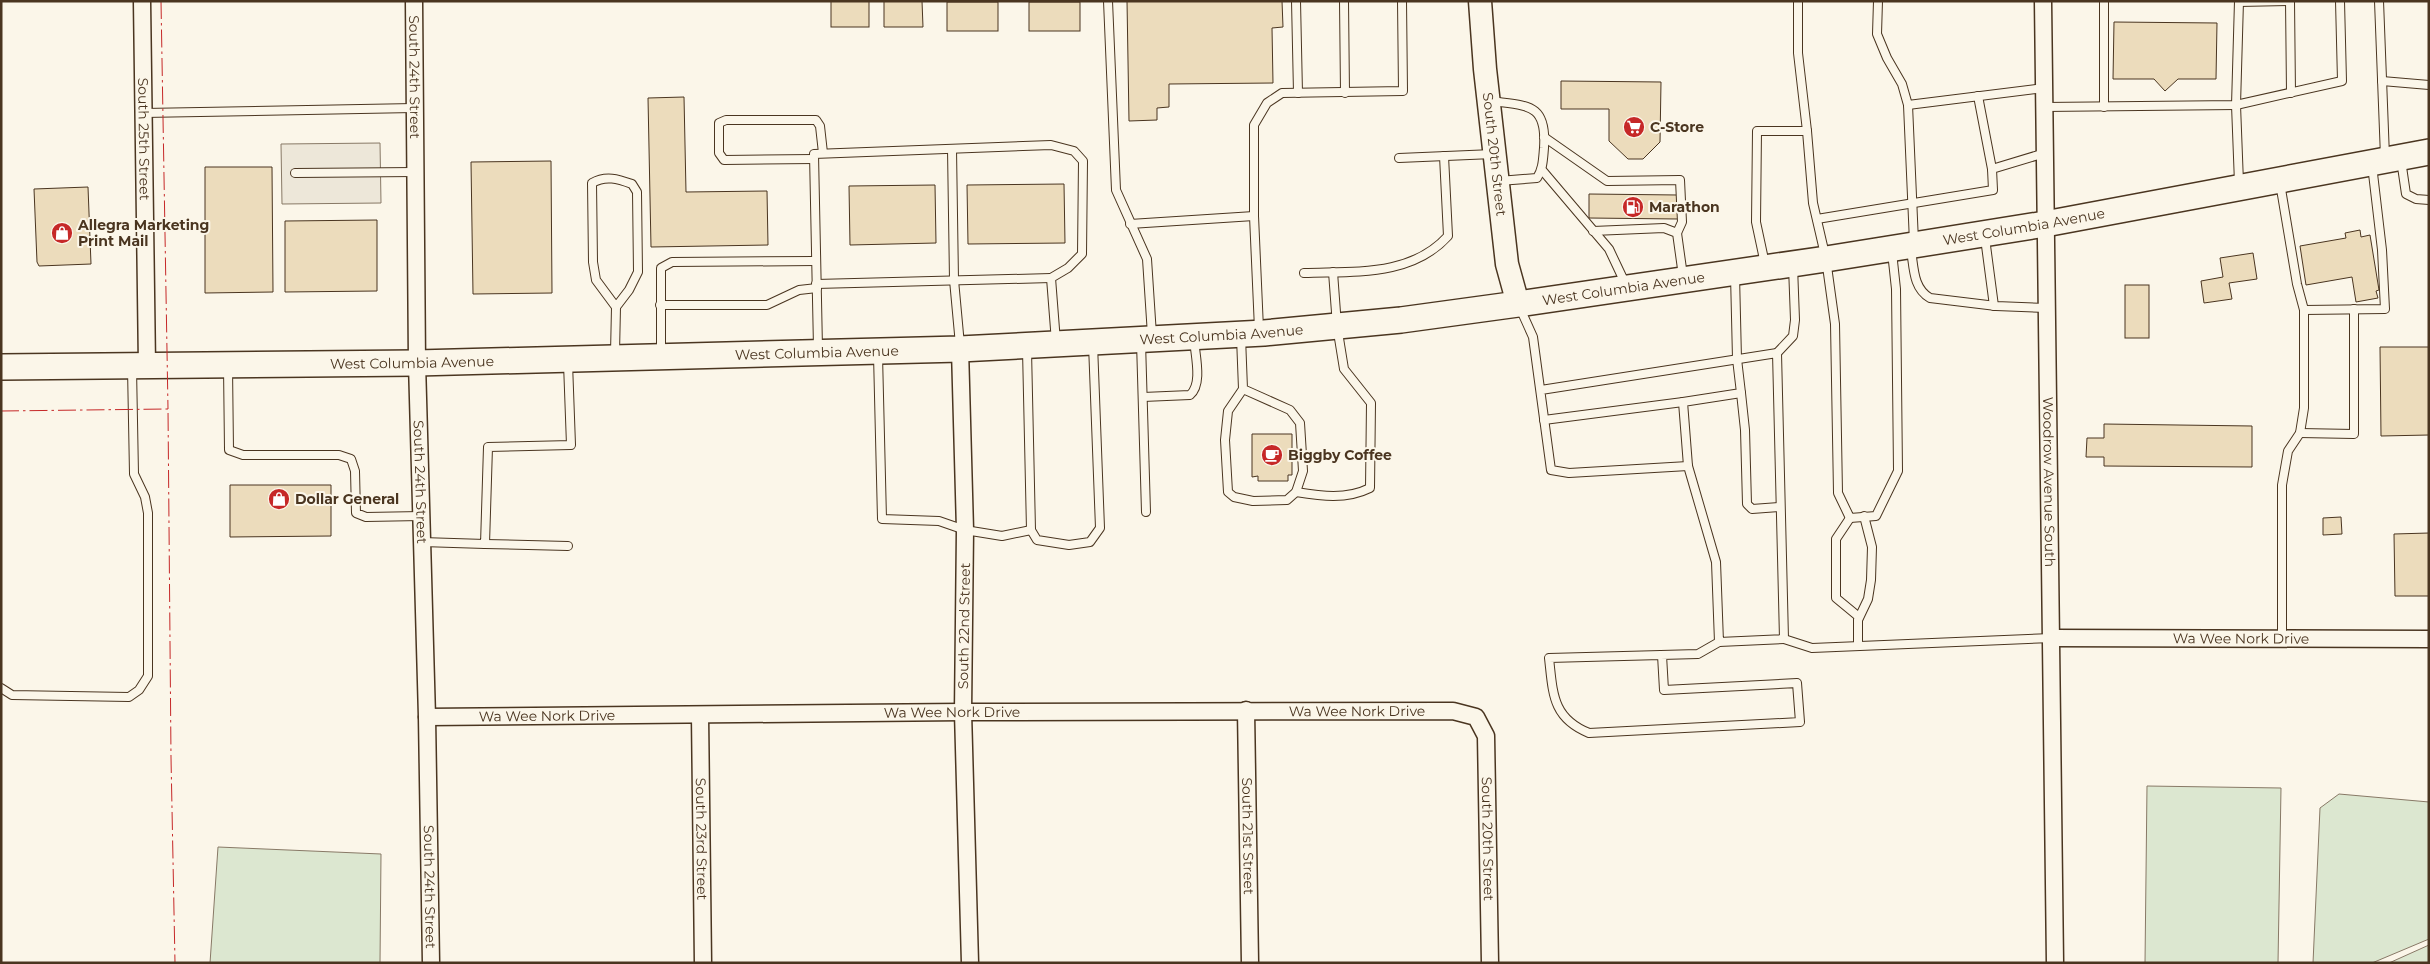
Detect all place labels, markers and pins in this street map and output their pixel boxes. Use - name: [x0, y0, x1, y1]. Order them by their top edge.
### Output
- supermarket icon: C-Store: [1622, 115, 1646, 139]
- place label: C-Store: [1650, 118, 1704, 136]
- fuel station icon: Marathon: [1621, 195, 1645, 219]
- place label: Marathon: [1649, 198, 1720, 216]
- place label: Allegra Marketing Print Mail: [77, 216, 209, 250]
- shop icon: Allegra Marketing Print Mail: [50, 221, 74, 245]
- cafe icon: Biggby Coffee: [1260, 443, 1284, 467]
- place label: Biggby Coffee: [1288, 446, 1392, 464]
- shop icon: Dollar General: [267, 487, 291, 511]
- place label: Dollar General: [295, 490, 399, 508]

